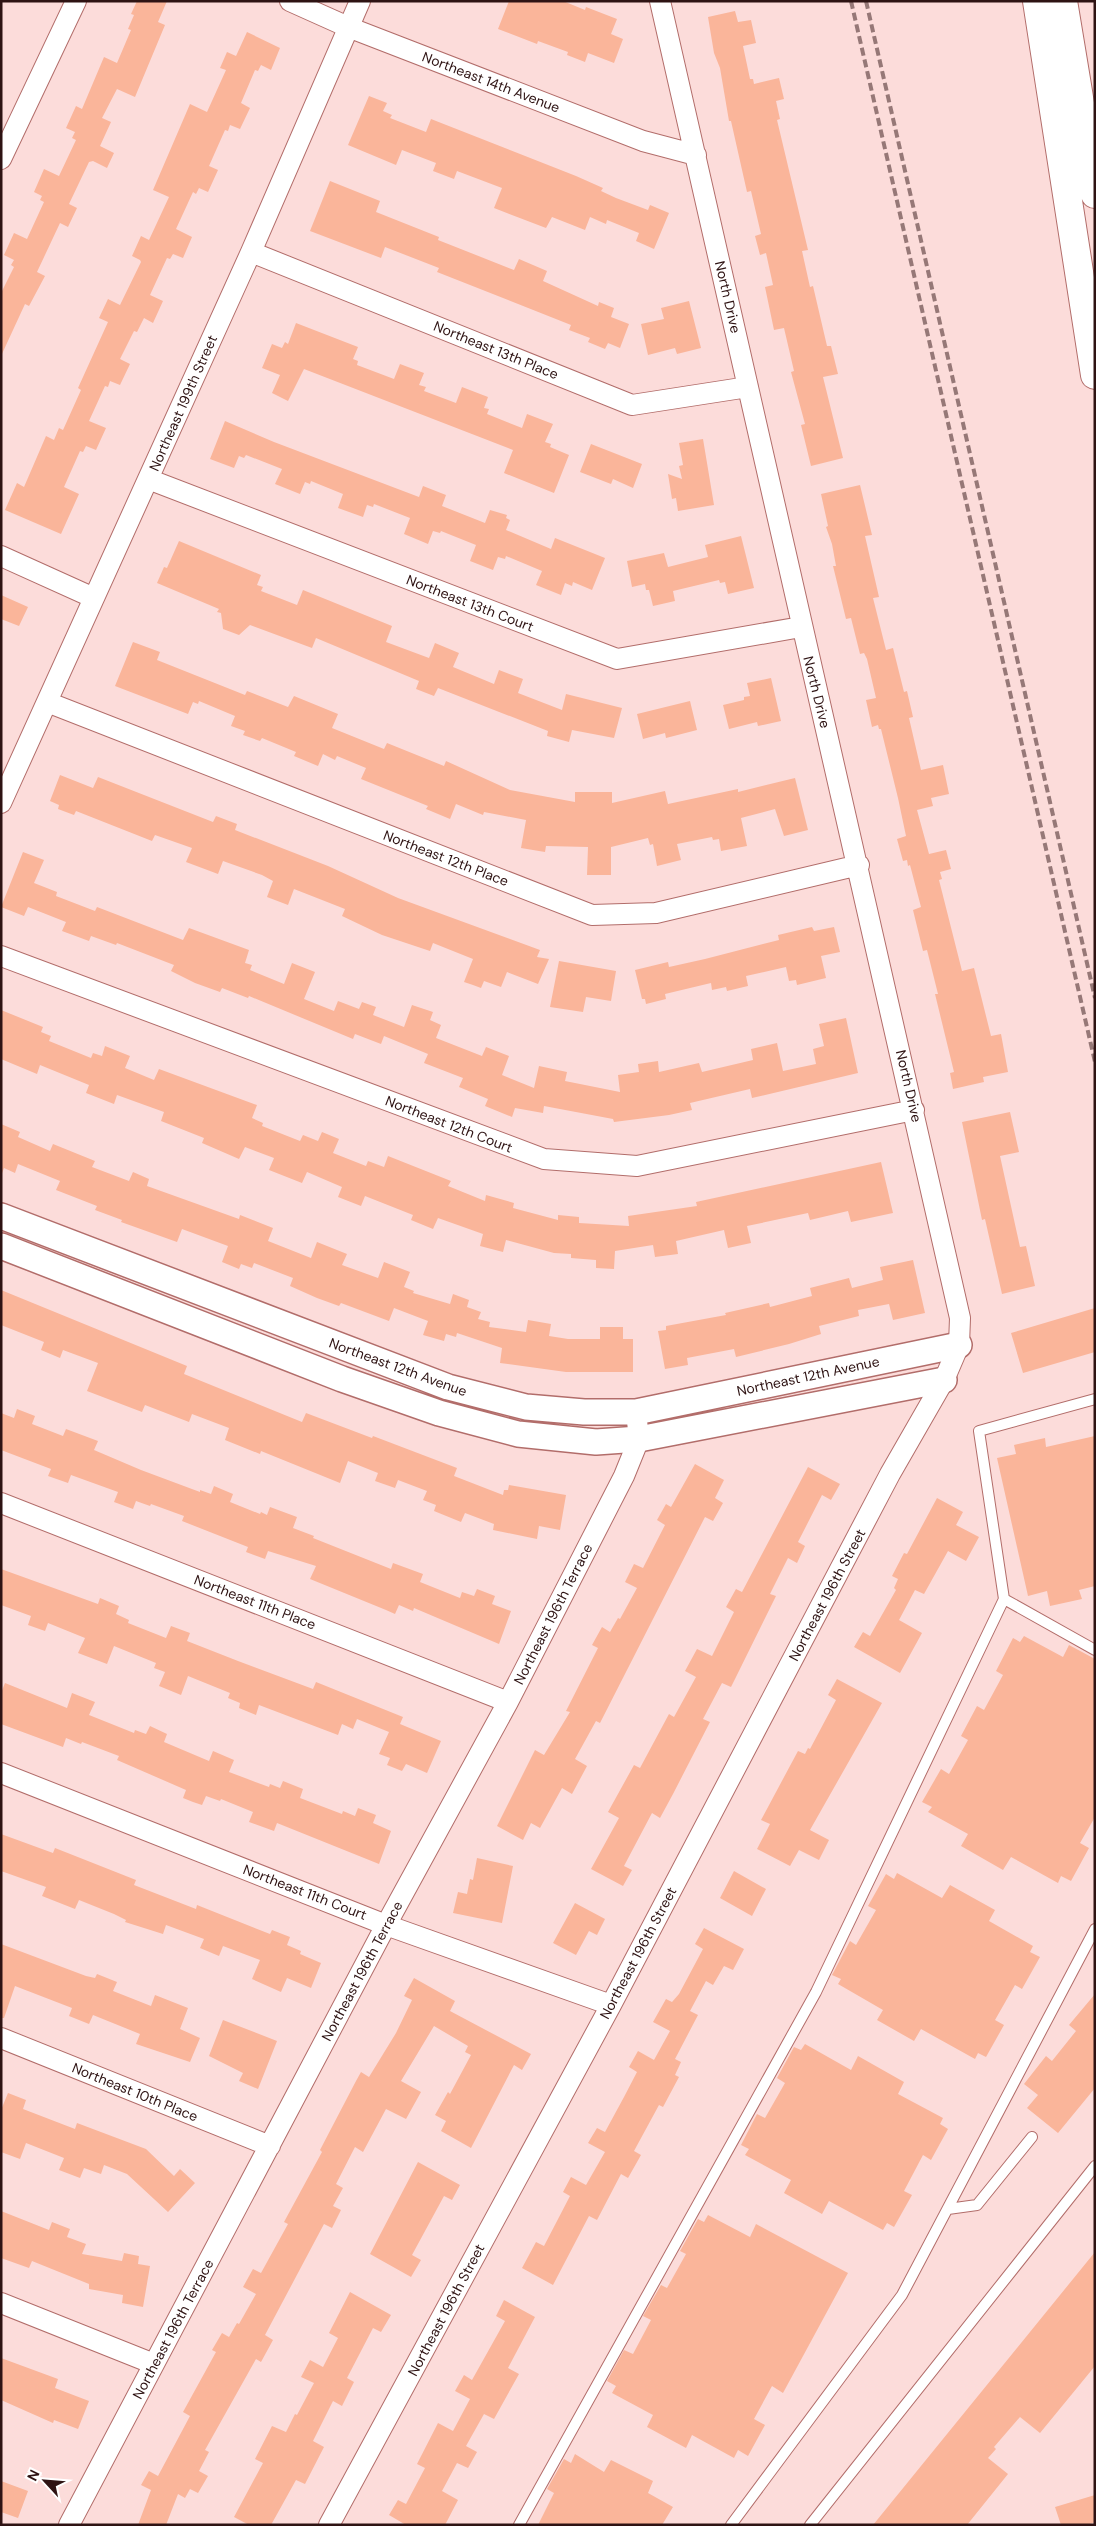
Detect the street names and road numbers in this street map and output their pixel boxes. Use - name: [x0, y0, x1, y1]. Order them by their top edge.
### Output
- street label: Northeast 14th Avenue: [420, 47, 562, 117]
- street label: North Drive: [711, 259, 745, 335]
- street label: Northeast 13th Place: [431, 317, 561, 383]
- street label: Northeast 199th Street: [145, 332, 221, 474]
- street label: Northeast 13th Court: [404, 570, 536, 636]
- street label: North Drive: [799, 654, 835, 730]
- street label: Northeast 12th Place: [381, 826, 511, 890]
- street label: North Drive: [892, 1048, 926, 1124]
- street label: Northeast 12th Court: [383, 1091, 515, 1157]
- street label: Northeast 12th Avenue: [327, 1334, 469, 1400]
- street label: Northeast 12th Avenue: [735, 1352, 881, 1400]
- street label: Northeast 196th Street: [785, 1526, 869, 1664]
- street label: Northeast 196th Terrace: [510, 1540, 596, 1688]
- street label: Northeast 11th Place: [192, 1570, 318, 1634]
- street label: Northeast 11th Court: [241, 1860, 369, 1924]
- street label: Northeast 196th Street: [596, 1884, 680, 2022]
- street label: Northeast 196th Terrace: [317, 1898, 407, 2044]
- street label: Northeast 10th Place: [69, 2059, 201, 2126]
- street label: Northeast 196th Street: [404, 2241, 488, 2379]
- street label: Northeast 196th Terrace: [128, 2256, 218, 2402]

